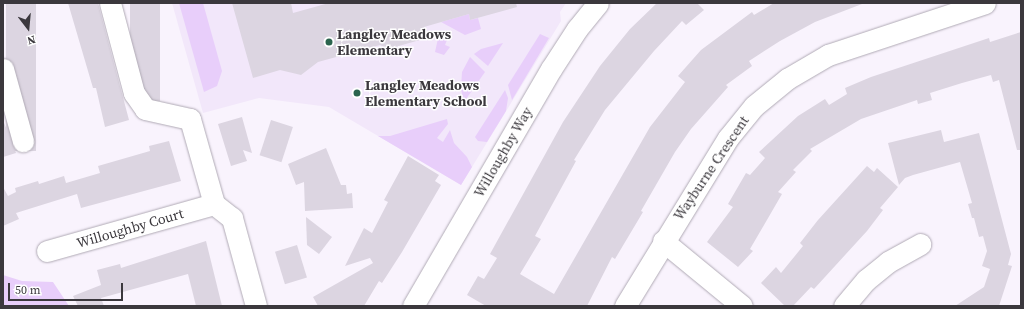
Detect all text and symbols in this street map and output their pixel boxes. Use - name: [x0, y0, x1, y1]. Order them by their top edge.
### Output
- north arrow: [8, 8, 48, 48]
- place label: Langley Meadows Elementary: [337, 26, 451, 58]
- text: N: [26, 32, 37, 48]
- marker: Langley Meadows Elementary: [324, 37, 334, 47]
- place label: Langley Meadows Elementary School: [365, 77, 487, 110]
- marker: Langley Meadows Elementary School: [352, 88, 362, 98]
- street label: Willoughby Way: [470, 104, 536, 200]
- street label: Wayburne Crescent: [670, 113, 752, 223]
- street label: Willoughby Court: [75, 205, 185, 251]
- scale bar: [10, 275, 125, 301]
- text: 50 m: [15, 282, 41, 298]

